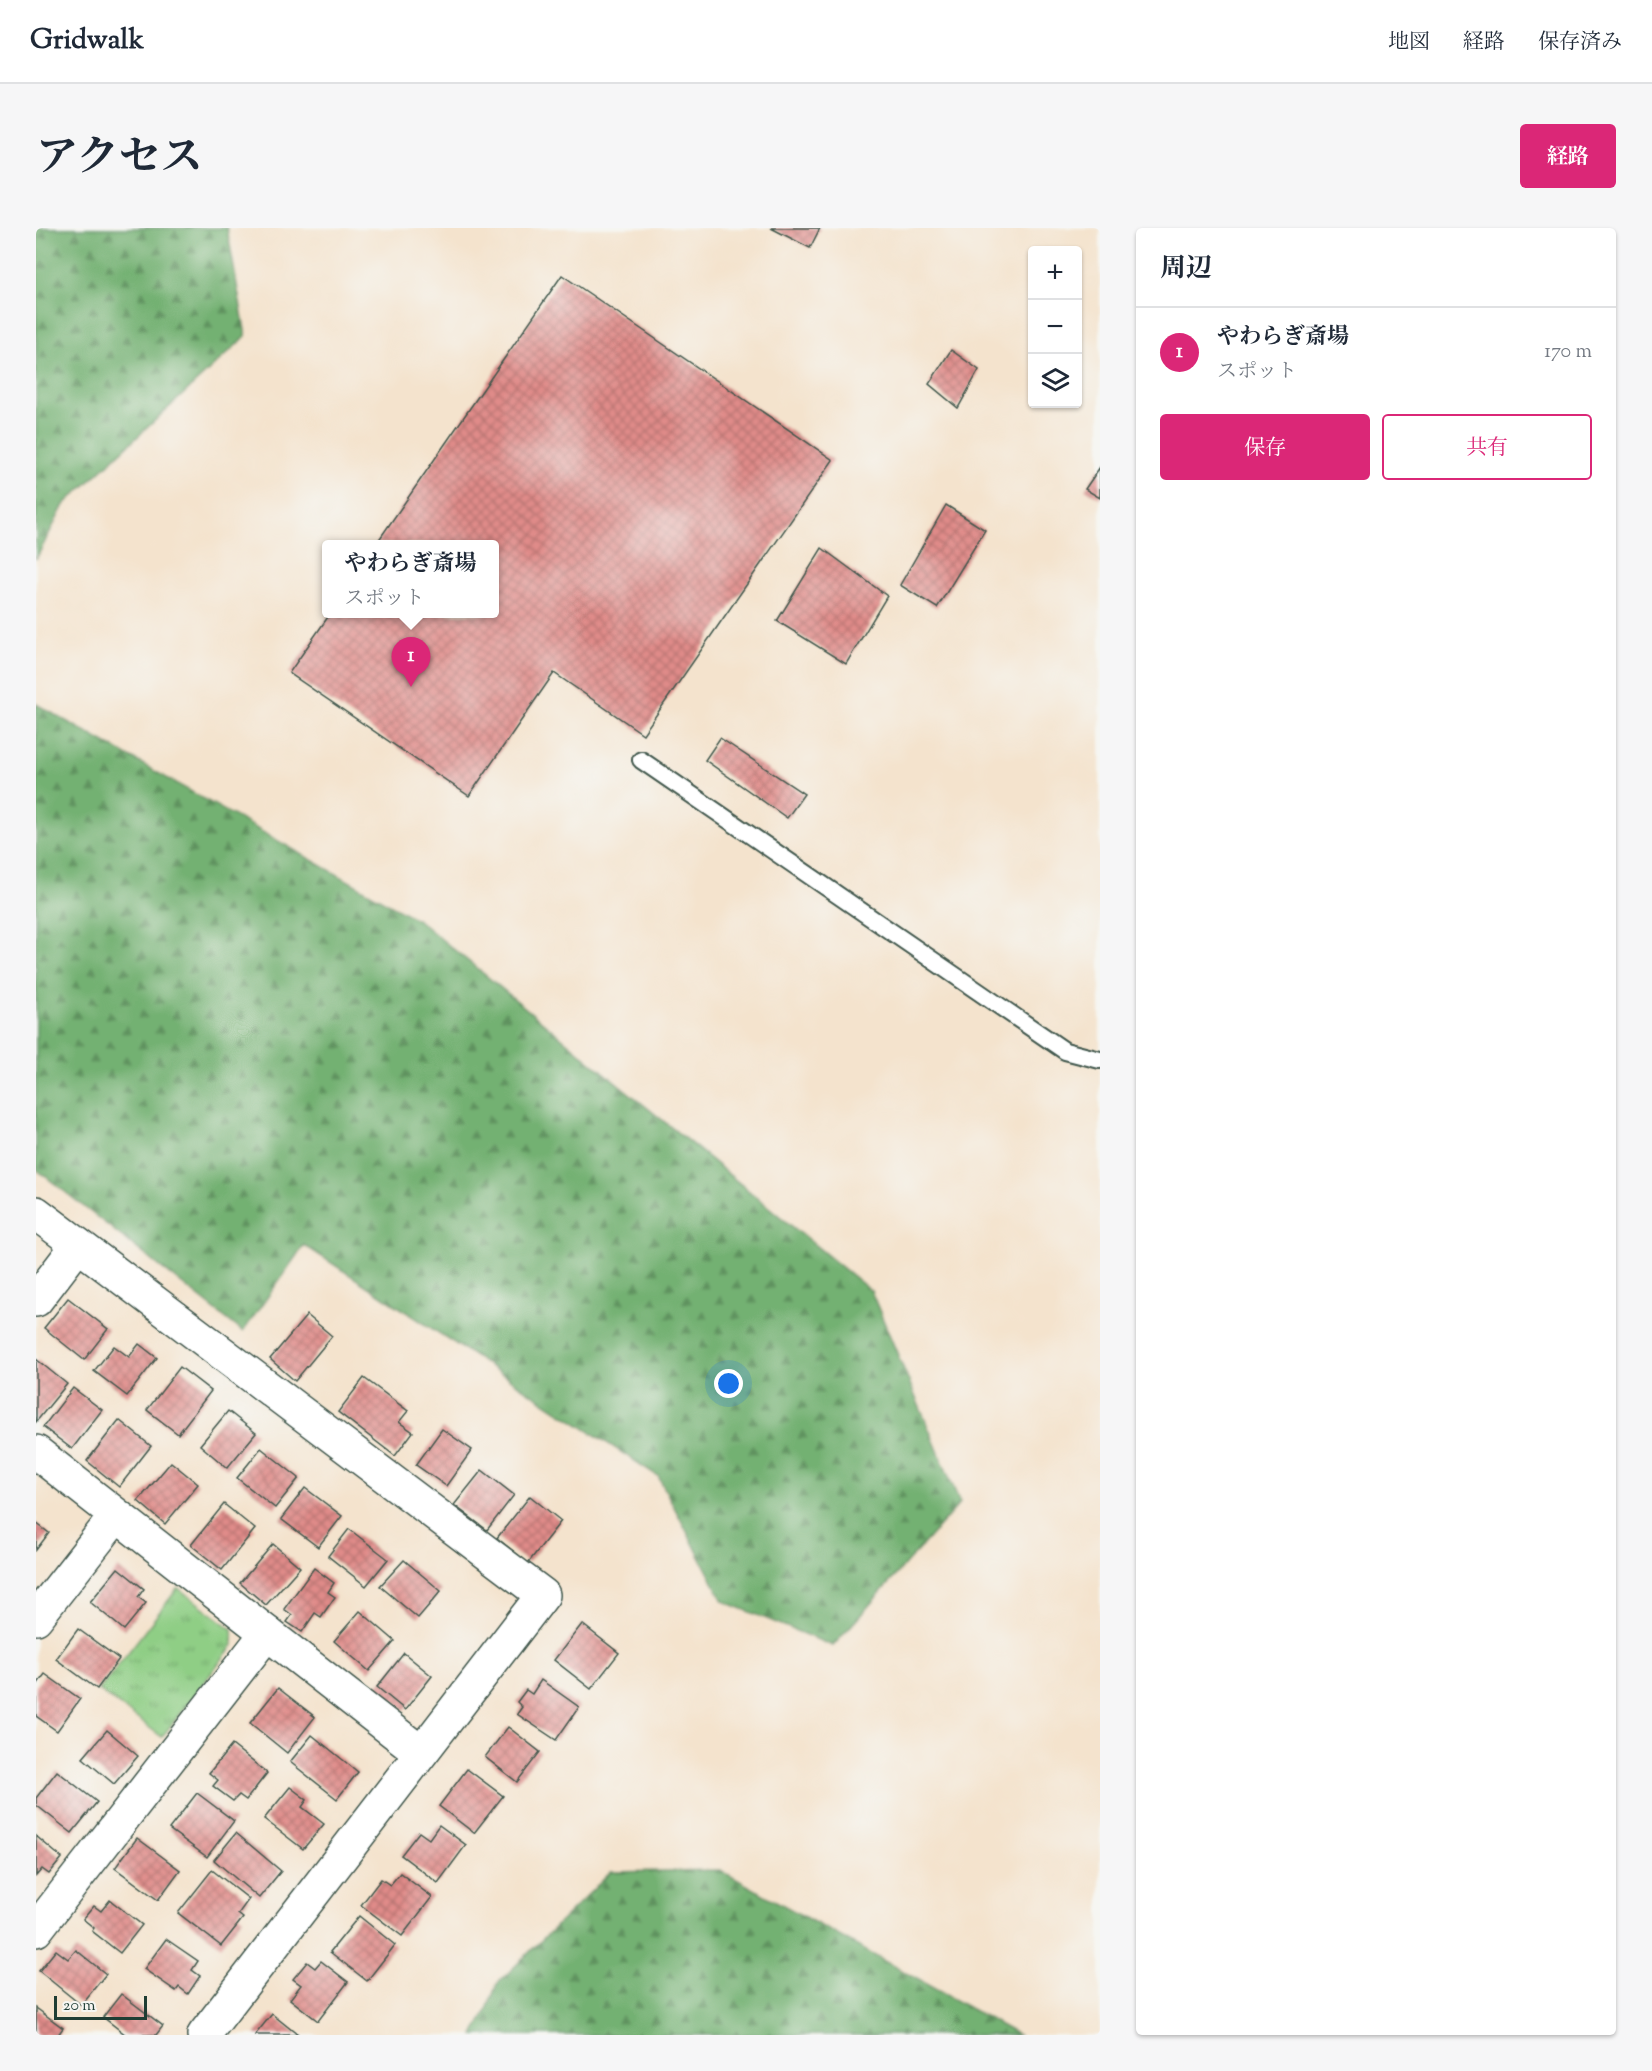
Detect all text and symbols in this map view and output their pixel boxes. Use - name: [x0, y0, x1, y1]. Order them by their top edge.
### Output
- text: Gridwalk: [30, 21, 144, 61]
- text: 地図: [1388, 28, 1430, 58]
- text: 経路: [1463, 28, 1505, 58]
- text: 保存済み: [1538, 28, 1622, 58]
- button: 経路: [1520, 124, 1616, 188]
- text: アクセス: [36, 130, 203, 190]
- map controls: [1028, 246, 1082, 408]
- button: +: [1028, 246, 1082, 300]
- text: 周辺: [1160, 251, 1212, 288]
- button: −: [1028, 300, 1082, 354]
- text: やわらぎ斎場: [1217, 322, 1349, 354]
- text: 1: [1176, 338, 1183, 367]
- text: 170 m: [1544, 338, 1592, 367]
- button: layers: [1028, 354, 1082, 408]
- text: スポット: [1217, 358, 1297, 387]
- button: 保存: [1160, 414, 1370, 480]
- button: 共有: [1382, 414, 1592, 480]
- popup: [322, 540, 499, 618]
- text: やわらぎ斎場: [344, 549, 477, 581]
- text: スポット: [344, 585, 424, 614]
- pin: 1: [392, 638, 430, 687]
- your location: [714, 1369, 743, 1398]
- scale bar: [54, 1993, 147, 2020]
- text: 20 m: [63, 1995, 96, 2018]

